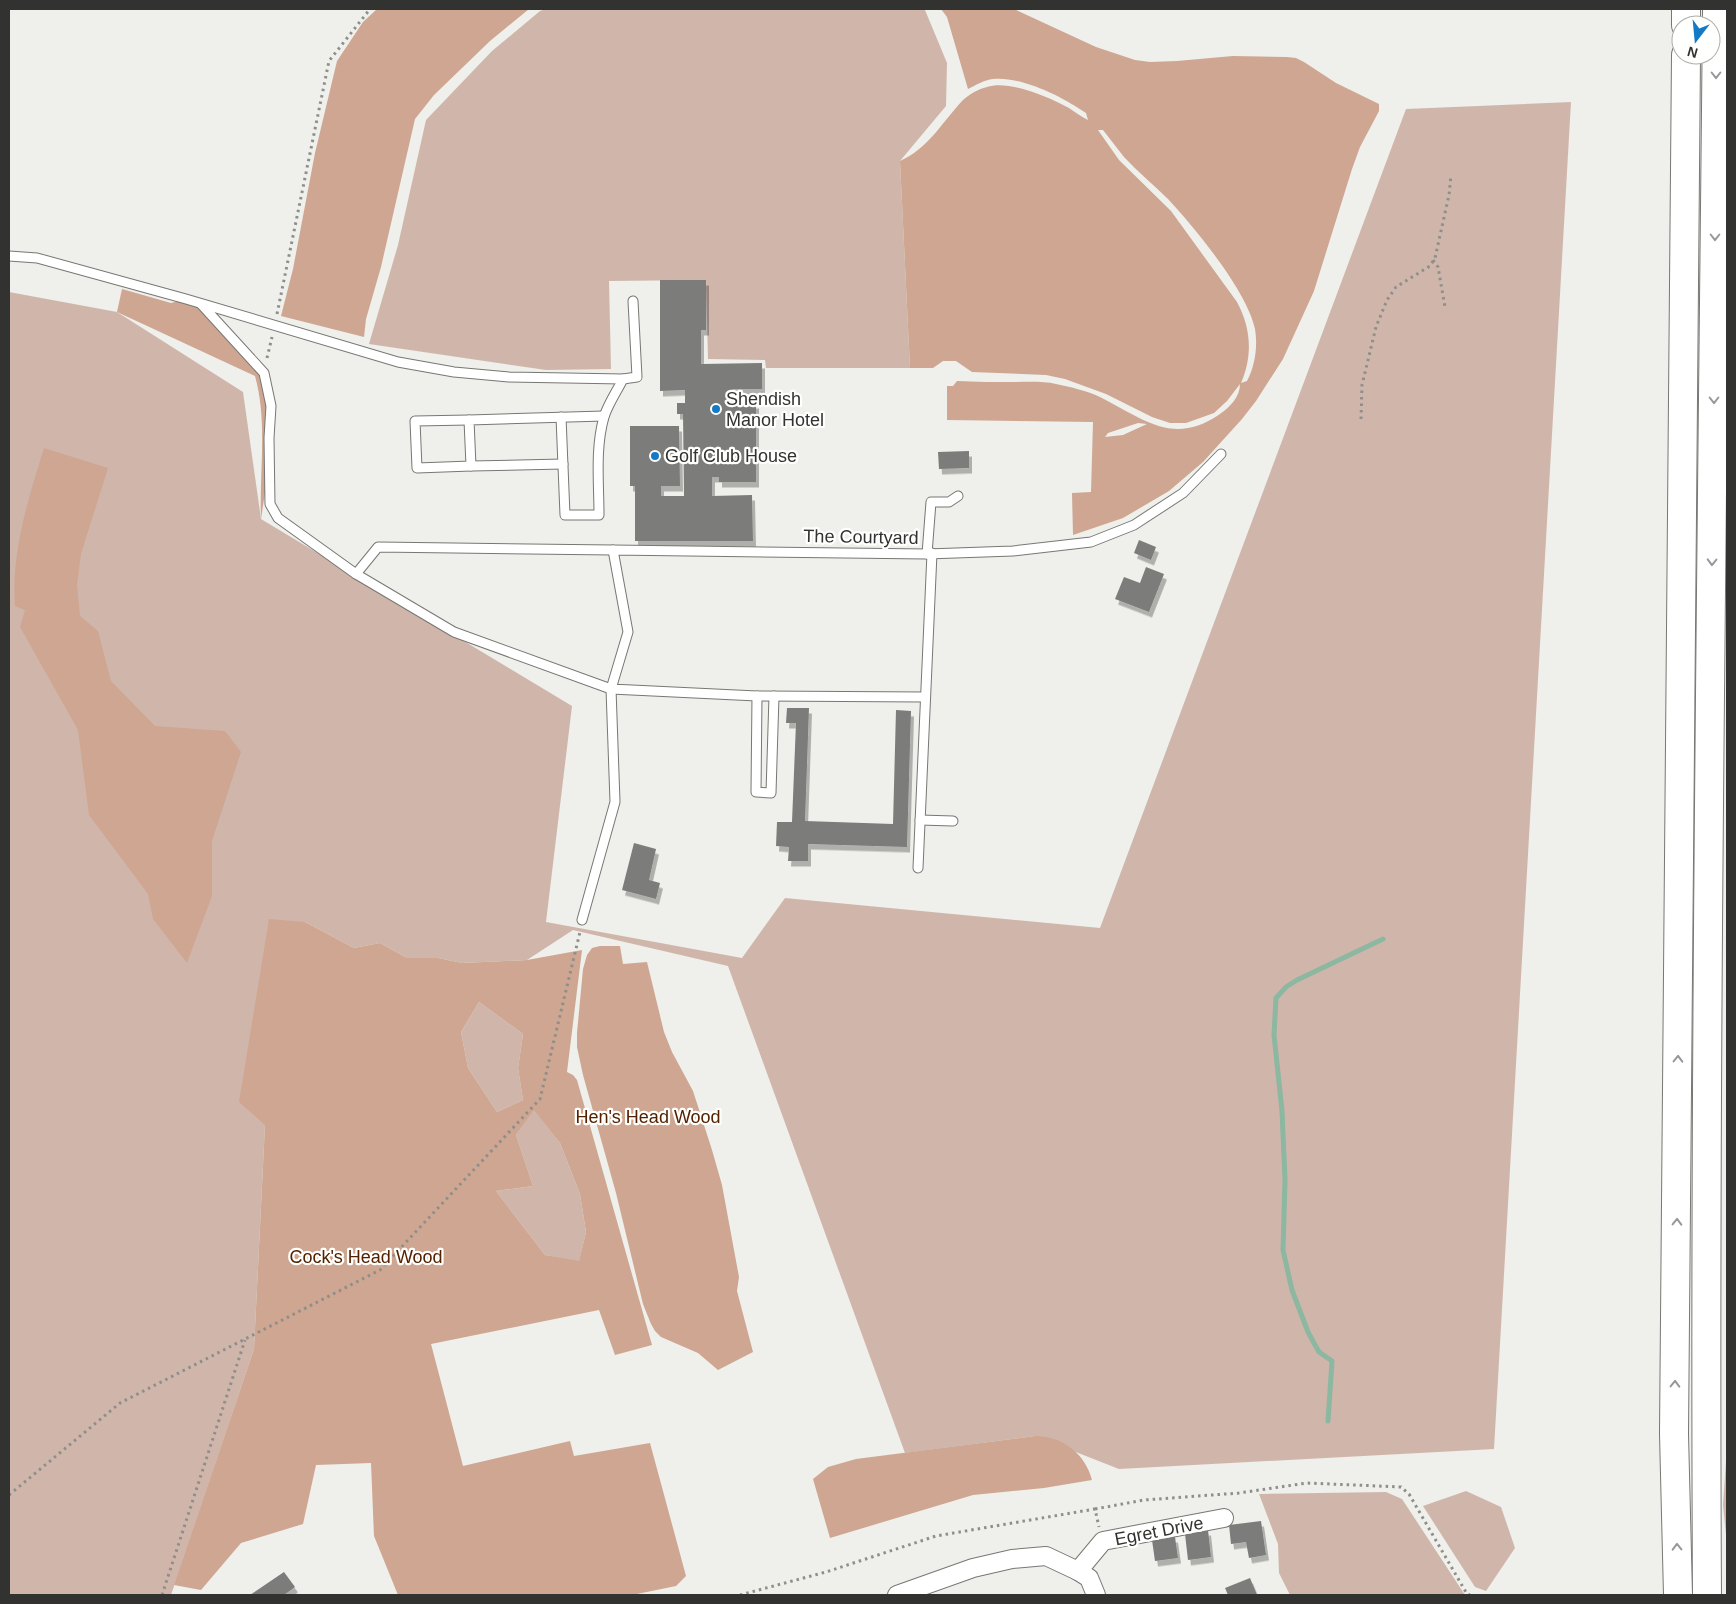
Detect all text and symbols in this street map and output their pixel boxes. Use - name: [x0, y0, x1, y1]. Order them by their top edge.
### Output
- north arrow: [1671, 15, 1721, 65]
- text: N: [1685, 43, 1699, 62]
- one-way arrow: [1711, 72, 1721, 79]
- one-way arrow: [1710, 234, 1720, 242]
- place label: Shendish Manor Hotel: [726, 389, 824, 430]
- one-way arrow: [1709, 396, 1719, 404]
- marker: Shendish Manor Hotel: [710, 403, 722, 415]
- place label: Golf Club House: [665, 446, 797, 466]
- marker: Golf Club House: [649, 450, 661, 462]
- street label: The Courtyard: [803, 526, 919, 548]
- one-way arrow: [1707, 559, 1717, 567]
- one-way arrow: [1673, 1055, 1683, 1062]
- park label: Hen's Head Wood: [575, 1107, 721, 1127]
- one-way arrow: [1671, 1217, 1682, 1225]
- park label: Cock's Head Wood: [289, 1247, 443, 1267]
- one-way arrow: [1670, 1380, 1680, 1388]
- street label: Egret Drive: [1113, 1513, 1205, 1549]
- one-way arrow: [1672, 1542, 1682, 1550]

